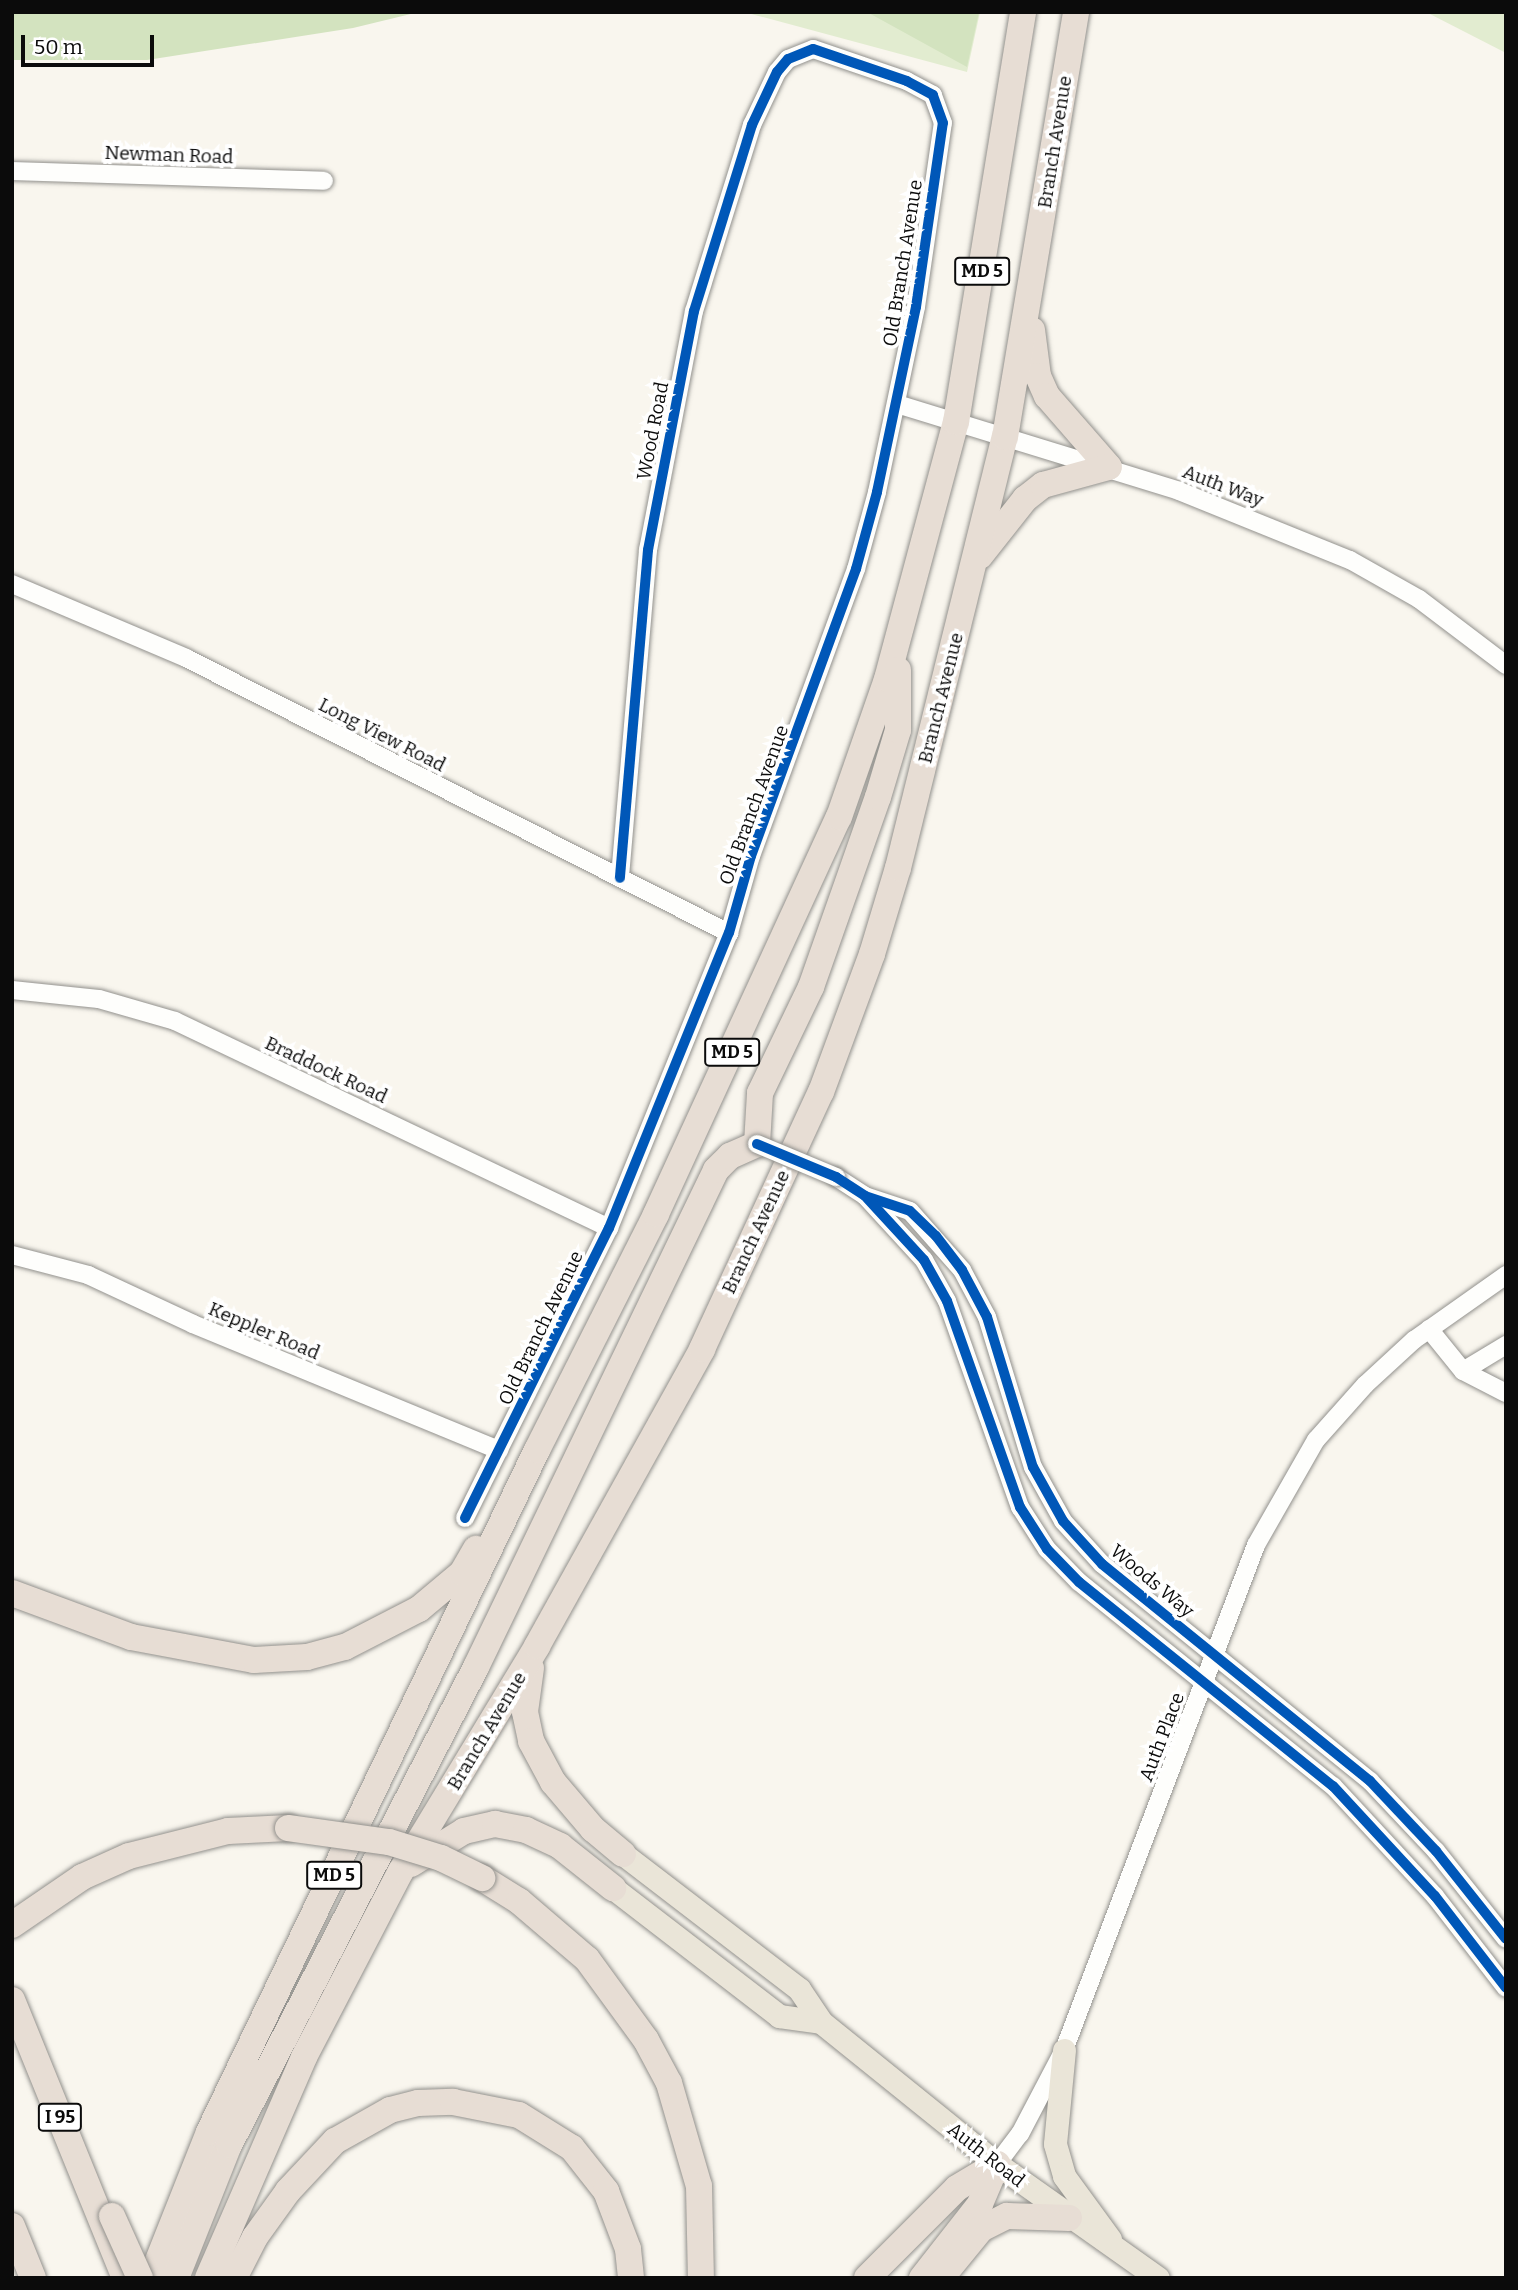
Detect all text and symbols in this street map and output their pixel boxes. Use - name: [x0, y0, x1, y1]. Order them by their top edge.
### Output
- scale bar: [24, 21, 158, 65]
- text: 50 m: [34, 34, 83, 60]
- street label: Branch Avenue: [1033, 74, 1077, 210]
- street label: Newman Road: [104, 141, 234, 169]
- street label: Old Branch Avenue: [879, 178, 927, 348]
- road number: MD 5: [954, 256, 1010, 286]
- street label: Wood Road: [632, 380, 674, 482]
- street label: Auth Way: [1179, 460, 1267, 512]
- street label: Branch Avenue: [914, 630, 968, 766]
- street label: Long View Road: [315, 693, 449, 777]
- street label: Old Branch Avenue: [714, 722, 794, 888]
- street label: Braddock Road: [261, 1032, 391, 1108]
- road number: MD 5: [704, 1037, 760, 1066]
- street label: Branch Avenue: [717, 1167, 795, 1297]
- street label: Old Branch Avenue: [494, 1247, 588, 1409]
- street label: Keppler Road: [205, 1297, 323, 1365]
- street label: Woods Way: [1106, 1540, 1198, 1622]
- street label: Branch Avenue: [443, 1668, 531, 1794]
- street label: Auth Place: [1135, 1689, 1189, 1785]
- road number: MD 5: [306, 1860, 362, 1889]
- road number: I 95: [37, 2102, 83, 2132]
- street label: Auth Road: [943, 2118, 1029, 2192]

